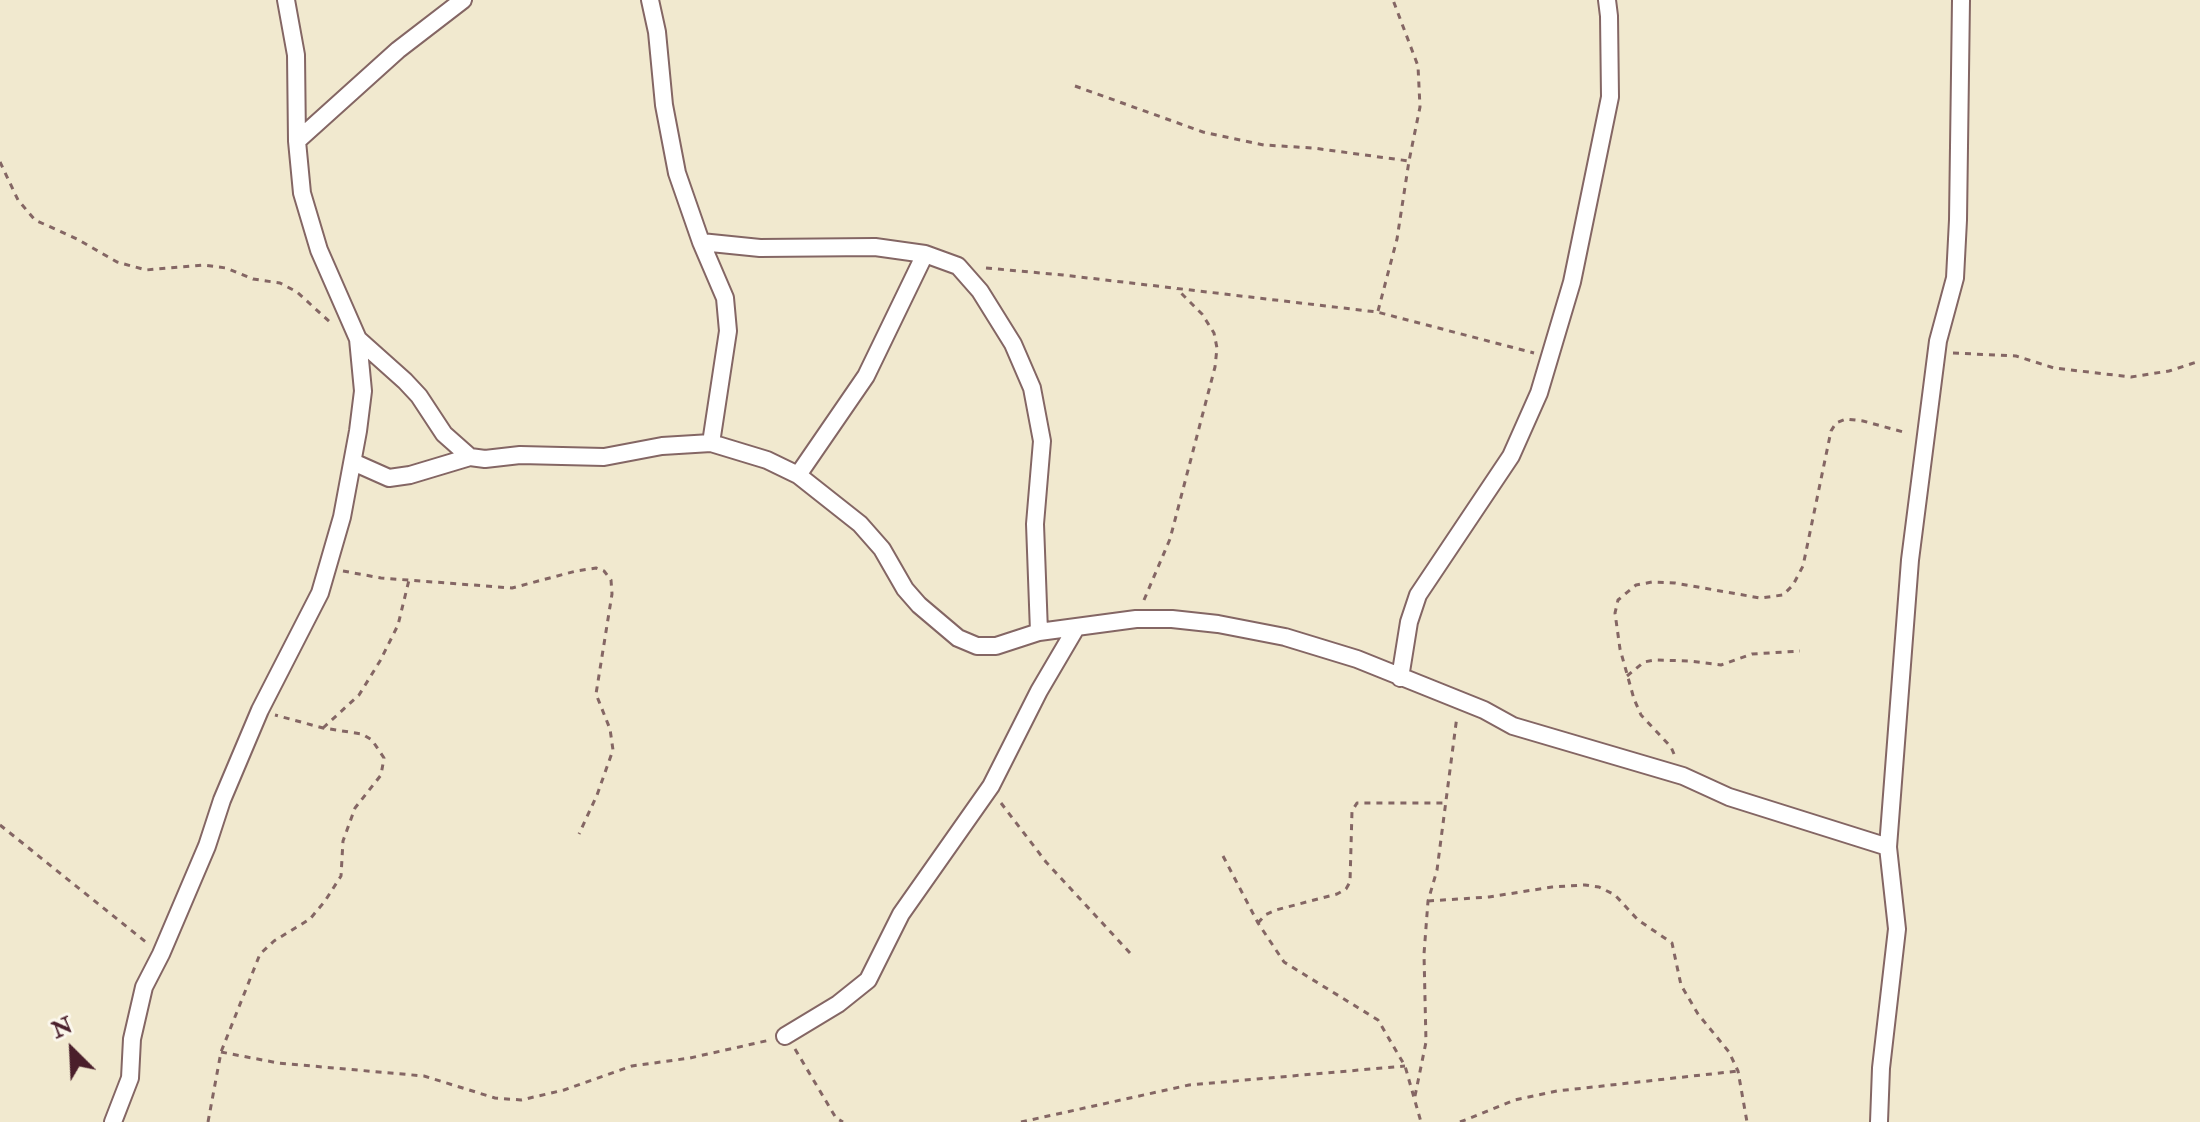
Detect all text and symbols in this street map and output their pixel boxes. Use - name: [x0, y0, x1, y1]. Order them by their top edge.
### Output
- north arrow: [32, 1010, 112, 1090]
- text: N: [48, 1011, 77, 1045]

